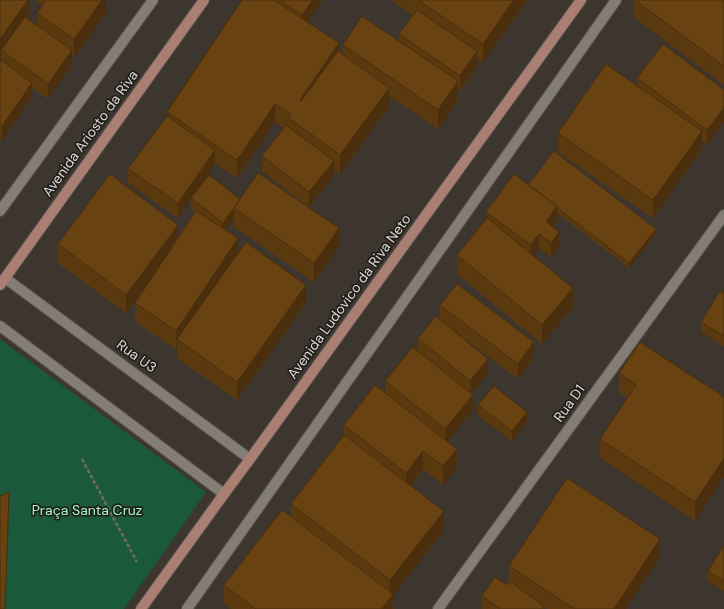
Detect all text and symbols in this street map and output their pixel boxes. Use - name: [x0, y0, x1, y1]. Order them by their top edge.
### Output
- street label: Avenida Ariosto da Riva: [40, 68, 142, 200]
- street label: Avenida Ludovico da Riva Neto: [285, 212, 415, 382]
- street label: Rua U3: [113, 337, 159, 377]
- street label: Rua D1: [551, 382, 589, 426]
- park label: Praça Santa Cruz: [32, 503, 142, 519]

